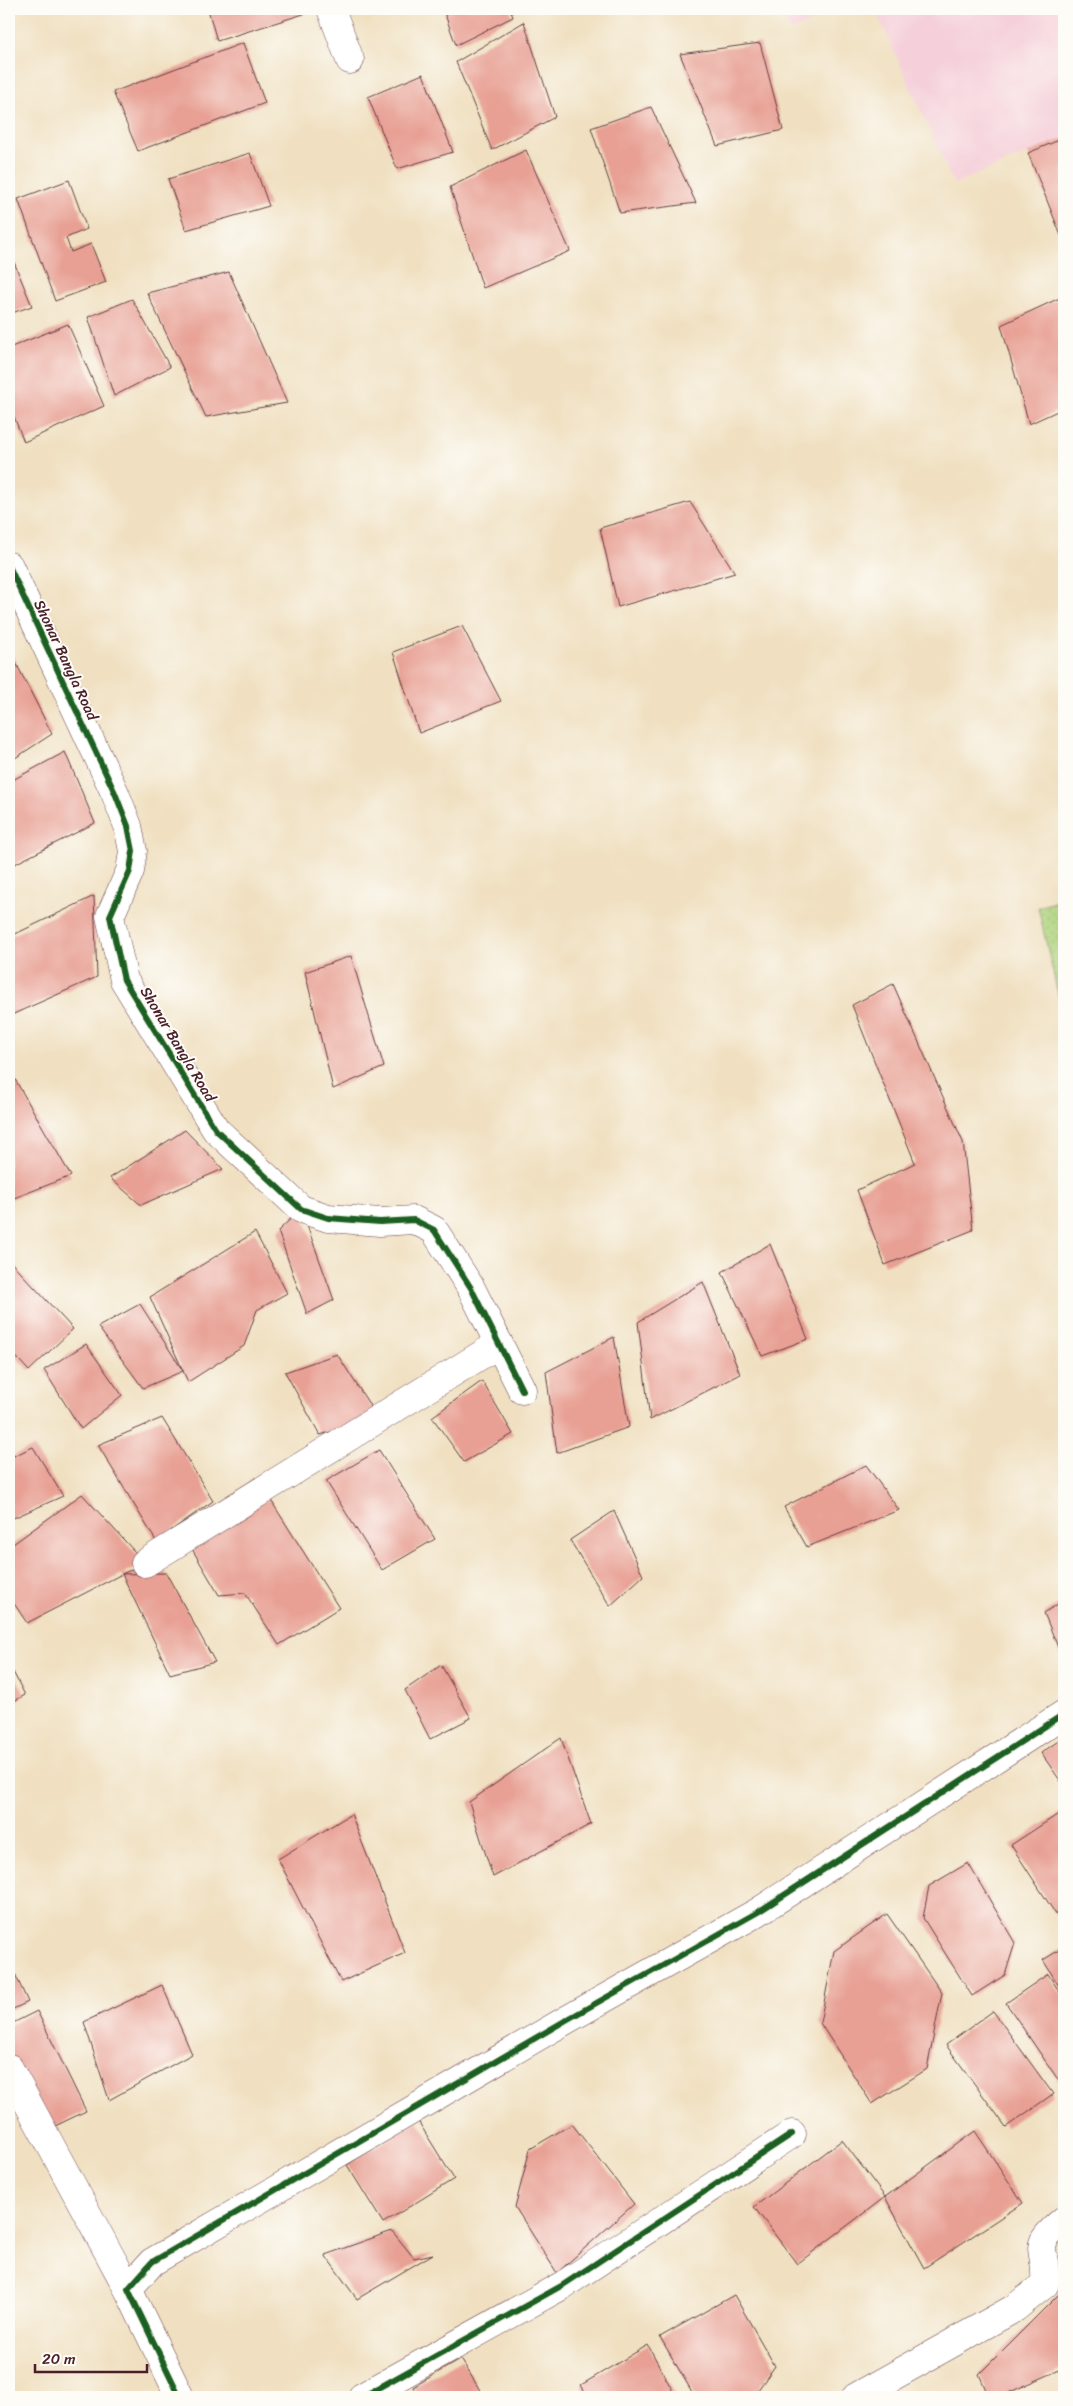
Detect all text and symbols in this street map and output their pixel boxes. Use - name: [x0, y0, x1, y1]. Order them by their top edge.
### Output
- street label: Shonar Bangla Road: [27, 595, 106, 726]
- street label: Shonar Bangla Road: [133, 981, 223, 1108]
- scale bar: [35, 2341, 148, 2373]
- text: 20 m: [42, 2346, 76, 2372]

